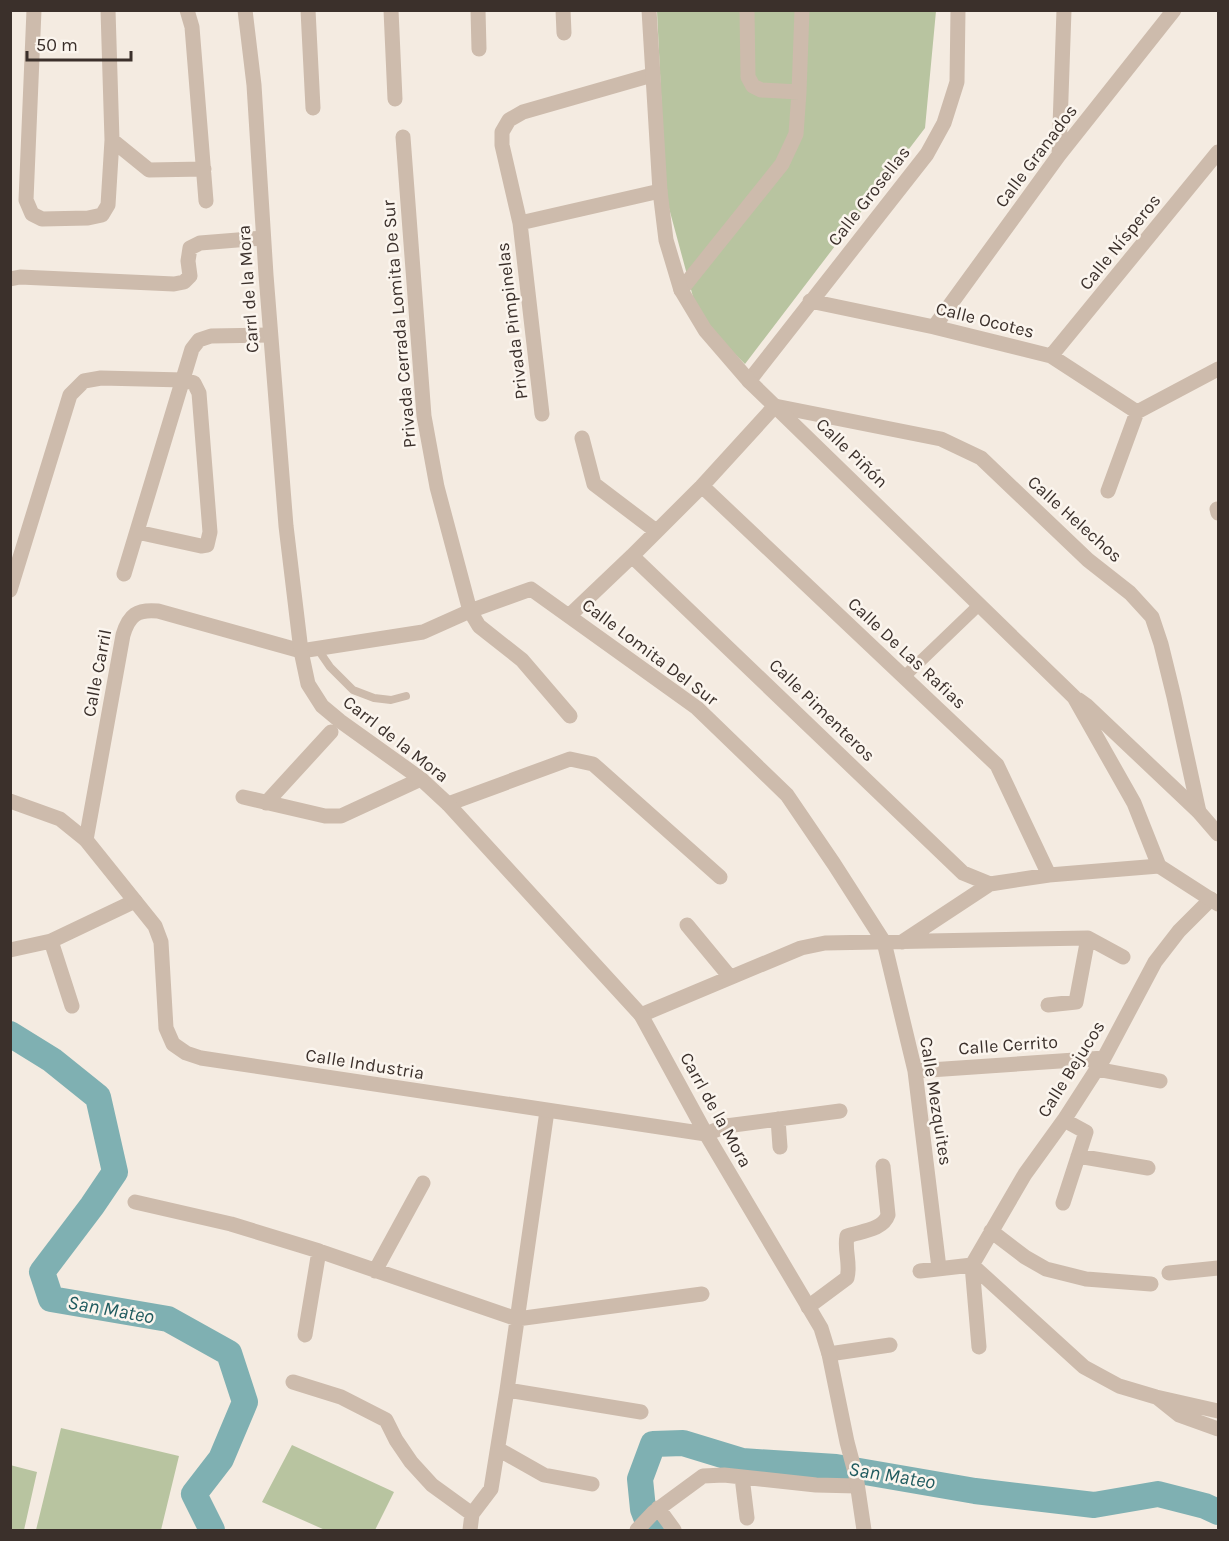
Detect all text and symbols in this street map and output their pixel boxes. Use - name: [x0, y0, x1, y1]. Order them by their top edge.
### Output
- scale bar: [27, 24, 130, 62]
- text: 50 m: [36, 34, 78, 56]
- street label: Calle Granados: [990, 100, 1082, 212]
- street label: Calle Grosellas: [823, 142, 915, 250]
- street label: Calle Nísperos: [1075, 190, 1165, 294]
- street label: Privada Cerrada Lomita De Sur: [377, 199, 421, 449]
- street label: Carrl de la Mora: [233, 224, 263, 354]
- street label: Privada Pimpinelas: [491, 241, 533, 401]
- street label: Calle Ocotes: [933, 297, 1037, 343]
- street label: Calle Piñón: [811, 413, 893, 493]
- street label: Calle Helechos: [1023, 471, 1127, 567]
- street label: Calle De Las Rafias: [843, 592, 971, 714]
- street label: Calle Lomita Del Sur: [578, 594, 723, 711]
- street label: Calle Carril: [78, 627, 116, 719]
- street label: Calle Pimenteros: [764, 654, 880, 766]
- street label: Carrl de la Mora: [339, 691, 453, 787]
- street label: Calle Bejucos: [1032, 1016, 1110, 1122]
- street label: Calle Cerrito: [957, 1031, 1059, 1059]
- street label: Calle Mezquites: [915, 1035, 957, 1167]
- street label: Calle Industria: [304, 1044, 426, 1084]
- street label: Carrl de la Mora: [675, 1049, 757, 1171]
- water label: San Mateo: [66, 1291, 156, 1328]
- water label: San Mateo: [847, 1457, 937, 1494]

